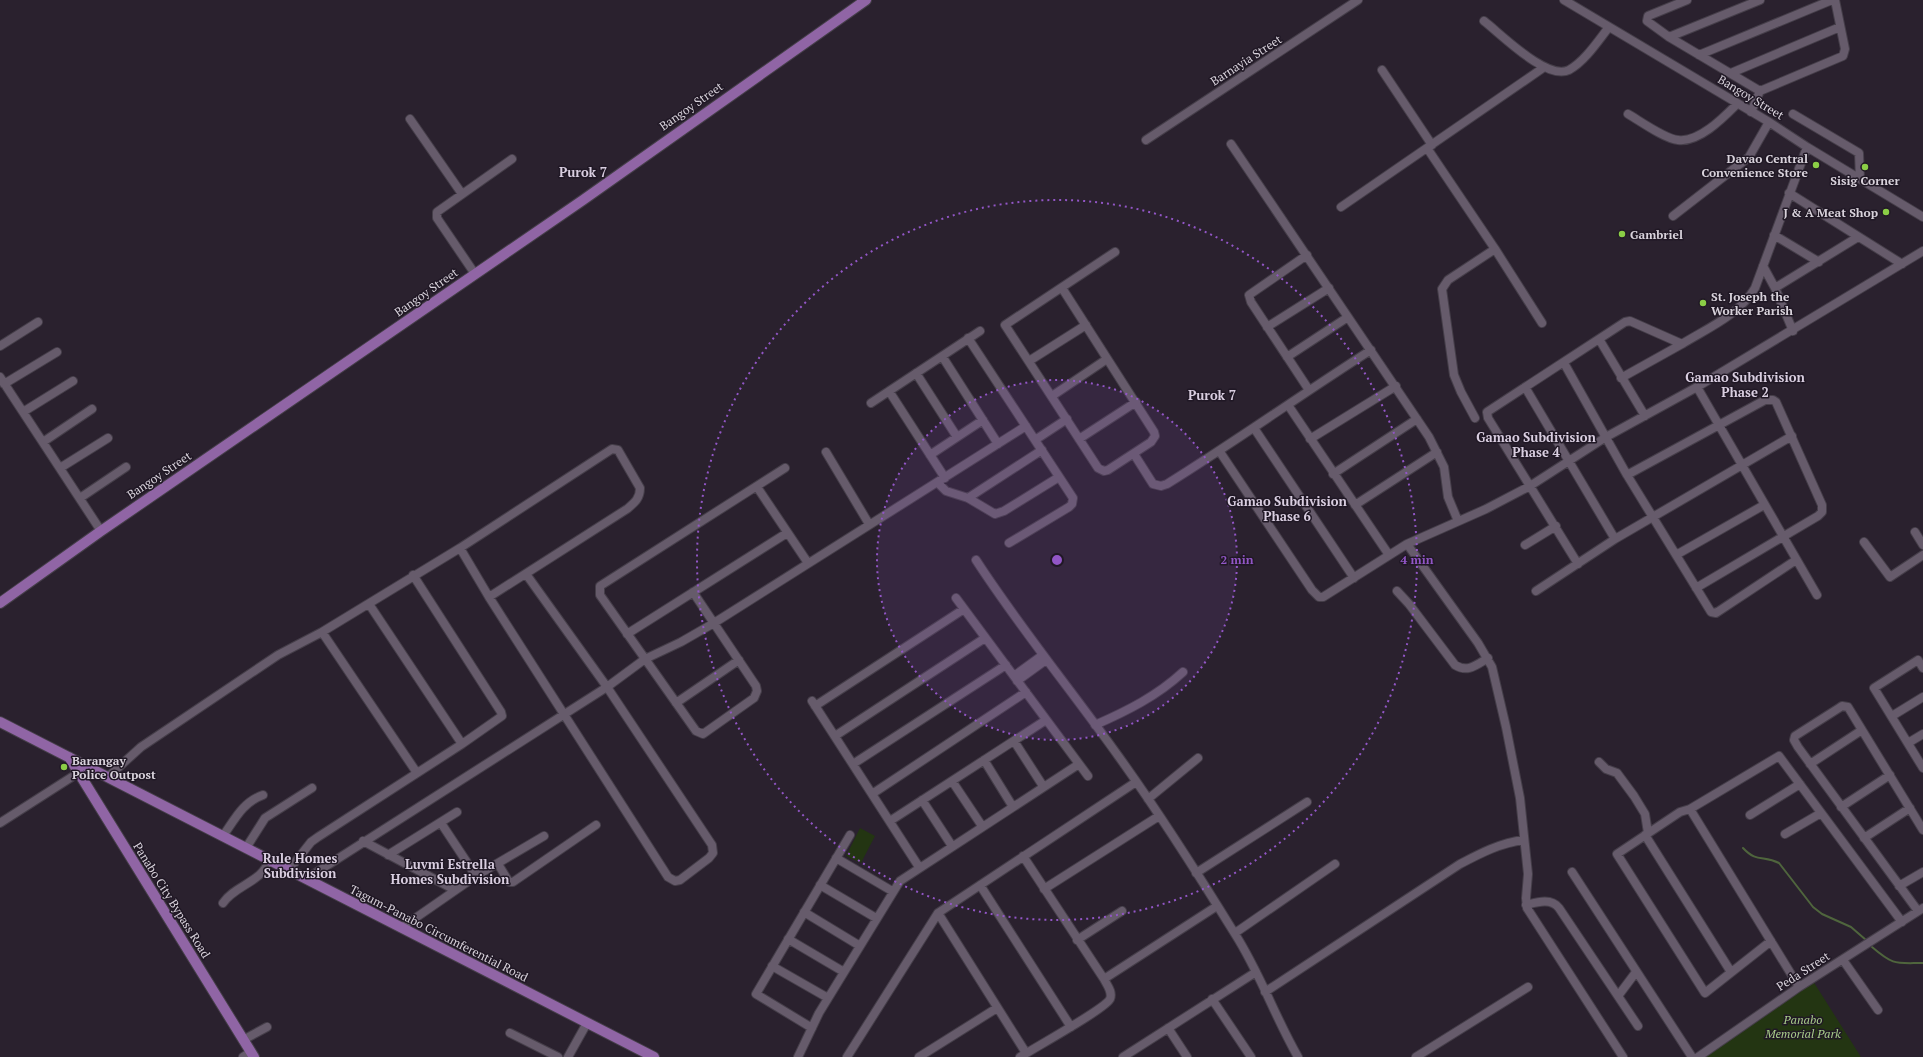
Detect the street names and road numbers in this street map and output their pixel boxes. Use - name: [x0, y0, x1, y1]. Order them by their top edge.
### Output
- street label: Barnayia Street: [1208, 31, 1285, 89]
- street label: Bangoy Street: [1715, 71, 1787, 123]
- street label: Bangoy Street: [656, 78, 726, 133]
- street label: Bangoy Street: [391, 264, 461, 319]
- street label: Bangoy Street: [124, 448, 194, 502]
- street label: Panabo City Bypass Road: [130, 839, 214, 961]
- street label: Tagum-Panabo Circumferential Road: [347, 881, 531, 985]
- street label: Peda Street: [1774, 948, 1833, 994]

